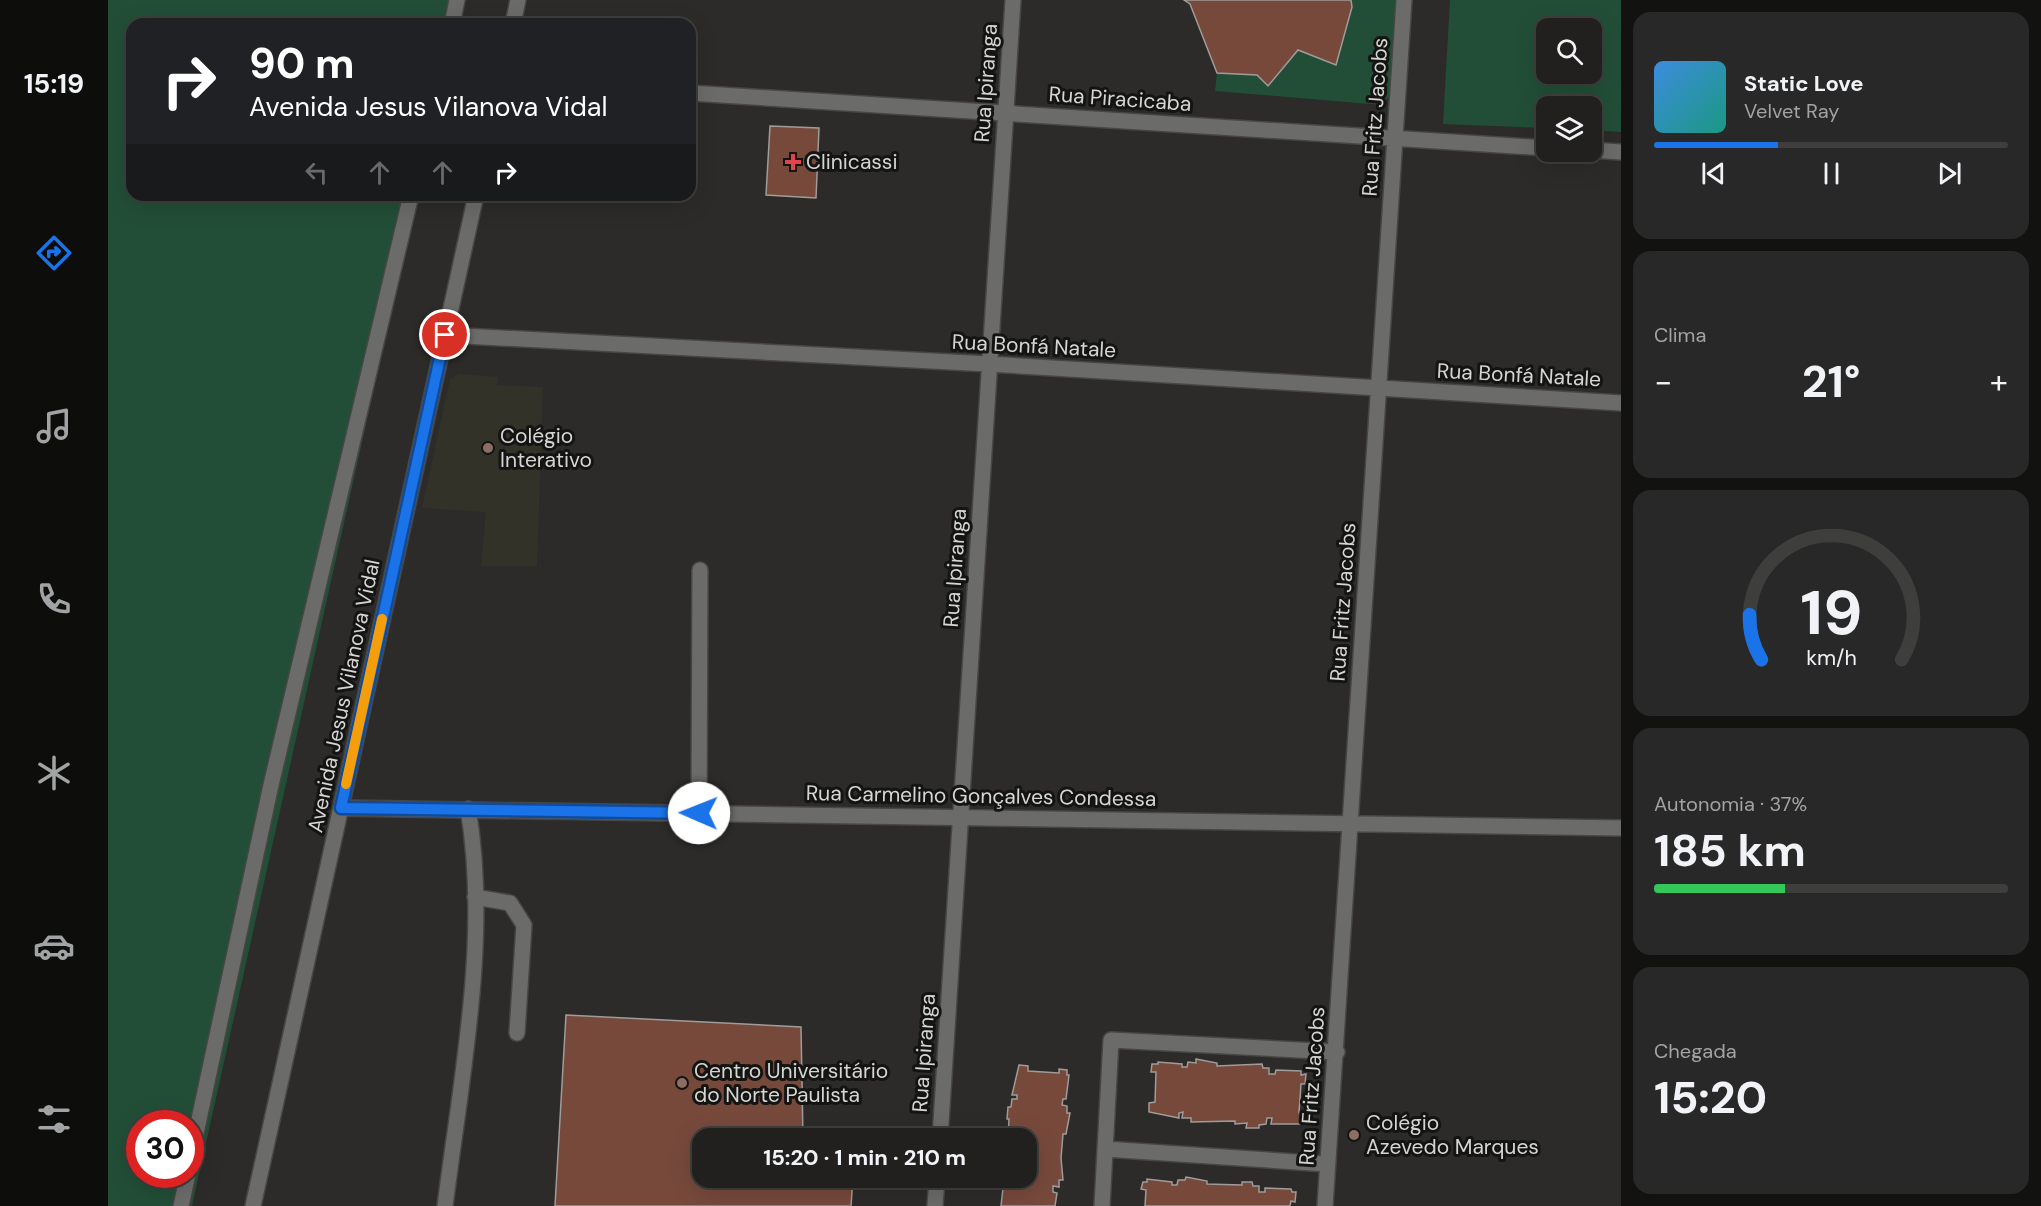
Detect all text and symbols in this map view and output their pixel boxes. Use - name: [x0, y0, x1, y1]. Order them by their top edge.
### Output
- map controls: [1536, 18, 1602, 162]
- button: search: [1536, 18, 1602, 84]
- street label: Rua Ipiranga: [968, 23, 1004, 143]
- text: 90 m: [249, 36, 355, 91]
- street label: Rua Fritz Jacobs: [1355, 37, 1395, 197]
- icon: right: [150, 42, 228, 120]
- text: 15:19: [24, 66, 84, 101]
- text: Static Love: [1744, 69, 1864, 98]
- street label: Rua Piracicaba: [1048, 80, 1192, 118]
- text: Avenida Jesus Vilanova Vidal: [249, 89, 608, 124]
- button: layers: [1536, 96, 1602, 162]
- text: Velvet Ray: [1744, 98, 1839, 124]
- place label: Clinicassi: [806, 148, 897, 176]
- marker: Clinicassi: [784, 153, 802, 171]
- icon: left: [300, 156, 333, 189]
- icon: ahead: [363, 156, 396, 189]
- icon: ahead: [426, 156, 459, 189]
- icon: right: [489, 156, 522, 189]
- icon: previous: [1697, 157, 1730, 190]
- icon: pause: [1815, 157, 1848, 190]
- icon: next: [1933, 157, 1966, 190]
- icon: directions: [33, 232, 75, 274]
- pin: [419, 309, 470, 360]
- icon: arrive: [428, 318, 461, 351]
- text: Clima: [1654, 322, 1706, 348]
- street label: Rua Bonfá Natale: [951, 328, 1117, 364]
- text: 21°: [1802, 352, 1860, 411]
- street label: Rua Bonfá Natale: [1436, 357, 1602, 393]
- text: −: [1654, 360, 1672, 403]
- text: +: [1990, 360, 2008, 403]
- icon: music: [33, 405, 75, 447]
- place label: Colégio Interativo: [500, 422, 592, 474]
- marker: Colégio Interativo: [481, 441, 495, 455]
- street label: Rua Ipiranga: [937, 508, 973, 628]
- street label: Rua Fritz Jacobs: [1323, 522, 1363, 682]
- street label: Avenida Jesus Vilanova Vidal: [301, 557, 387, 835]
- text: 19: [1800, 572, 1862, 653]
- icon: phone: [33, 578, 75, 620]
- text: km/h: [1806, 644, 1856, 672]
- icon: climate: [33, 752, 75, 794]
- street label: Rua Carmelino Gonçalves Condessa: [806, 779, 1156, 813]
- position arrow: [667, 781, 731, 845]
- text: Autonomia · 37%: [1654, 791, 1807, 817]
- text: 185 km: [1654, 821, 1806, 880]
- icon: car: [33, 925, 75, 967]
- street label: Rua Ipiranga: [906, 993, 942, 1113]
- street label: Rua Fritz Jacobs: [1292, 1006, 1332, 1166]
- text: Chegada: [1654, 1038, 1737, 1064]
- place label: Centro Universitário do Norte Paulista: [694, 1057, 888, 1109]
- text: 15:20: [1654, 1068, 1767, 1127]
- marker: Centro Universitário do Norte Paulista: [675, 1076, 689, 1090]
- icon: filters: [33, 1098, 75, 1140]
- place label: Colégio Azevedo Marques: [1366, 1109, 1539, 1161]
- speed limit sign: 30: [126, 1110, 204, 1188]
- marker: Colégio Azevedo Marques: [1347, 1128, 1361, 1142]
- text: 15:20 · 1 min · 210 m: [763, 1143, 966, 1172]

